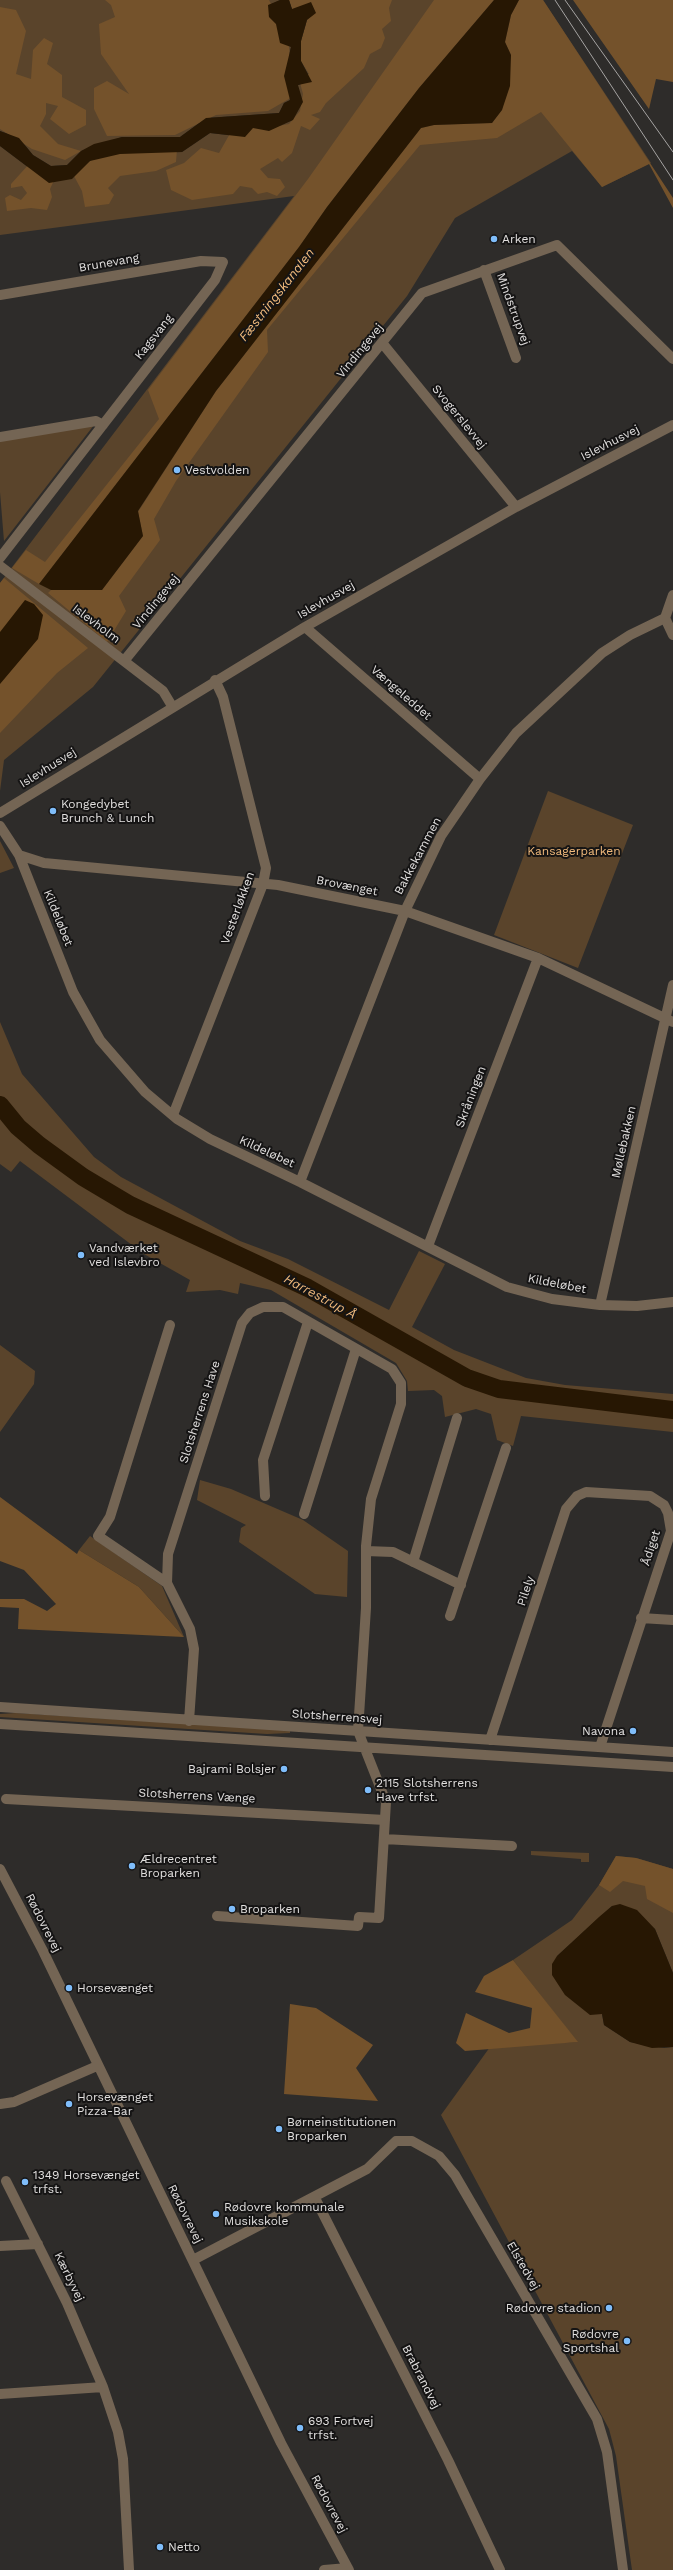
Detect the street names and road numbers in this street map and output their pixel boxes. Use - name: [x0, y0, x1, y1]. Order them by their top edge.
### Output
- street label: Brunevang: [78, 251, 140, 275]
- street label: Mindstrupvej: [493, 271, 533, 347]
- street label: Kagsvang: [132, 311, 176, 363]
- street label: Vindingevej: [334, 321, 386, 381]
- street label: Svogerslevvej: [429, 382, 489, 452]
- street label: Islevhusvej: [578, 422, 642, 464]
- street label: Vindingevej: [130, 572, 182, 632]
- street label: Islevhusvej: [295, 578, 357, 622]
- street label: Islevholm: [69, 601, 123, 647]
- street label: Vængeleddet: [368, 663, 434, 723]
- street label: Islevhusvej: [17, 745, 79, 791]
- street label: Bakkekammen: [392, 815, 444, 897]
- street label: Vesterløkken: [218, 870, 258, 946]
- street label: Brovænget: [315, 873, 379, 899]
- street label: Kildeløbet: [40, 888, 76, 948]
- street label: Skråningen: [453, 1064, 489, 1130]
- street label: Møllebakken: [609, 1104, 639, 1180]
- street label: Kildeløbet: [237, 1133, 297, 1171]
- street label: Kildeløbet: [526, 1271, 588, 1297]
- street label: Slotsherrens Have: [177, 1359, 223, 1465]
- street label: Ådiget: [638, 1528, 664, 1568]
- street label: Pilely: [514, 1574, 538, 1608]
- street label: Slotsherrensvej: [291, 1707, 383, 1727]
- street label: Slotsherrens Vænge: [138, 1786, 256, 1806]
- street label: Rødovrevej: [22, 1891, 64, 1955]
- street label: Rødovrevej: [165, 2182, 205, 2246]
- street label: Elstedvej: [503, 2239, 543, 2293]
- street label: Kærbyvej: [51, 2250, 87, 2304]
- street label: Brabrandvej: [399, 2343, 443, 2411]
- street label: Rødovrevej: [308, 2472, 350, 2536]

